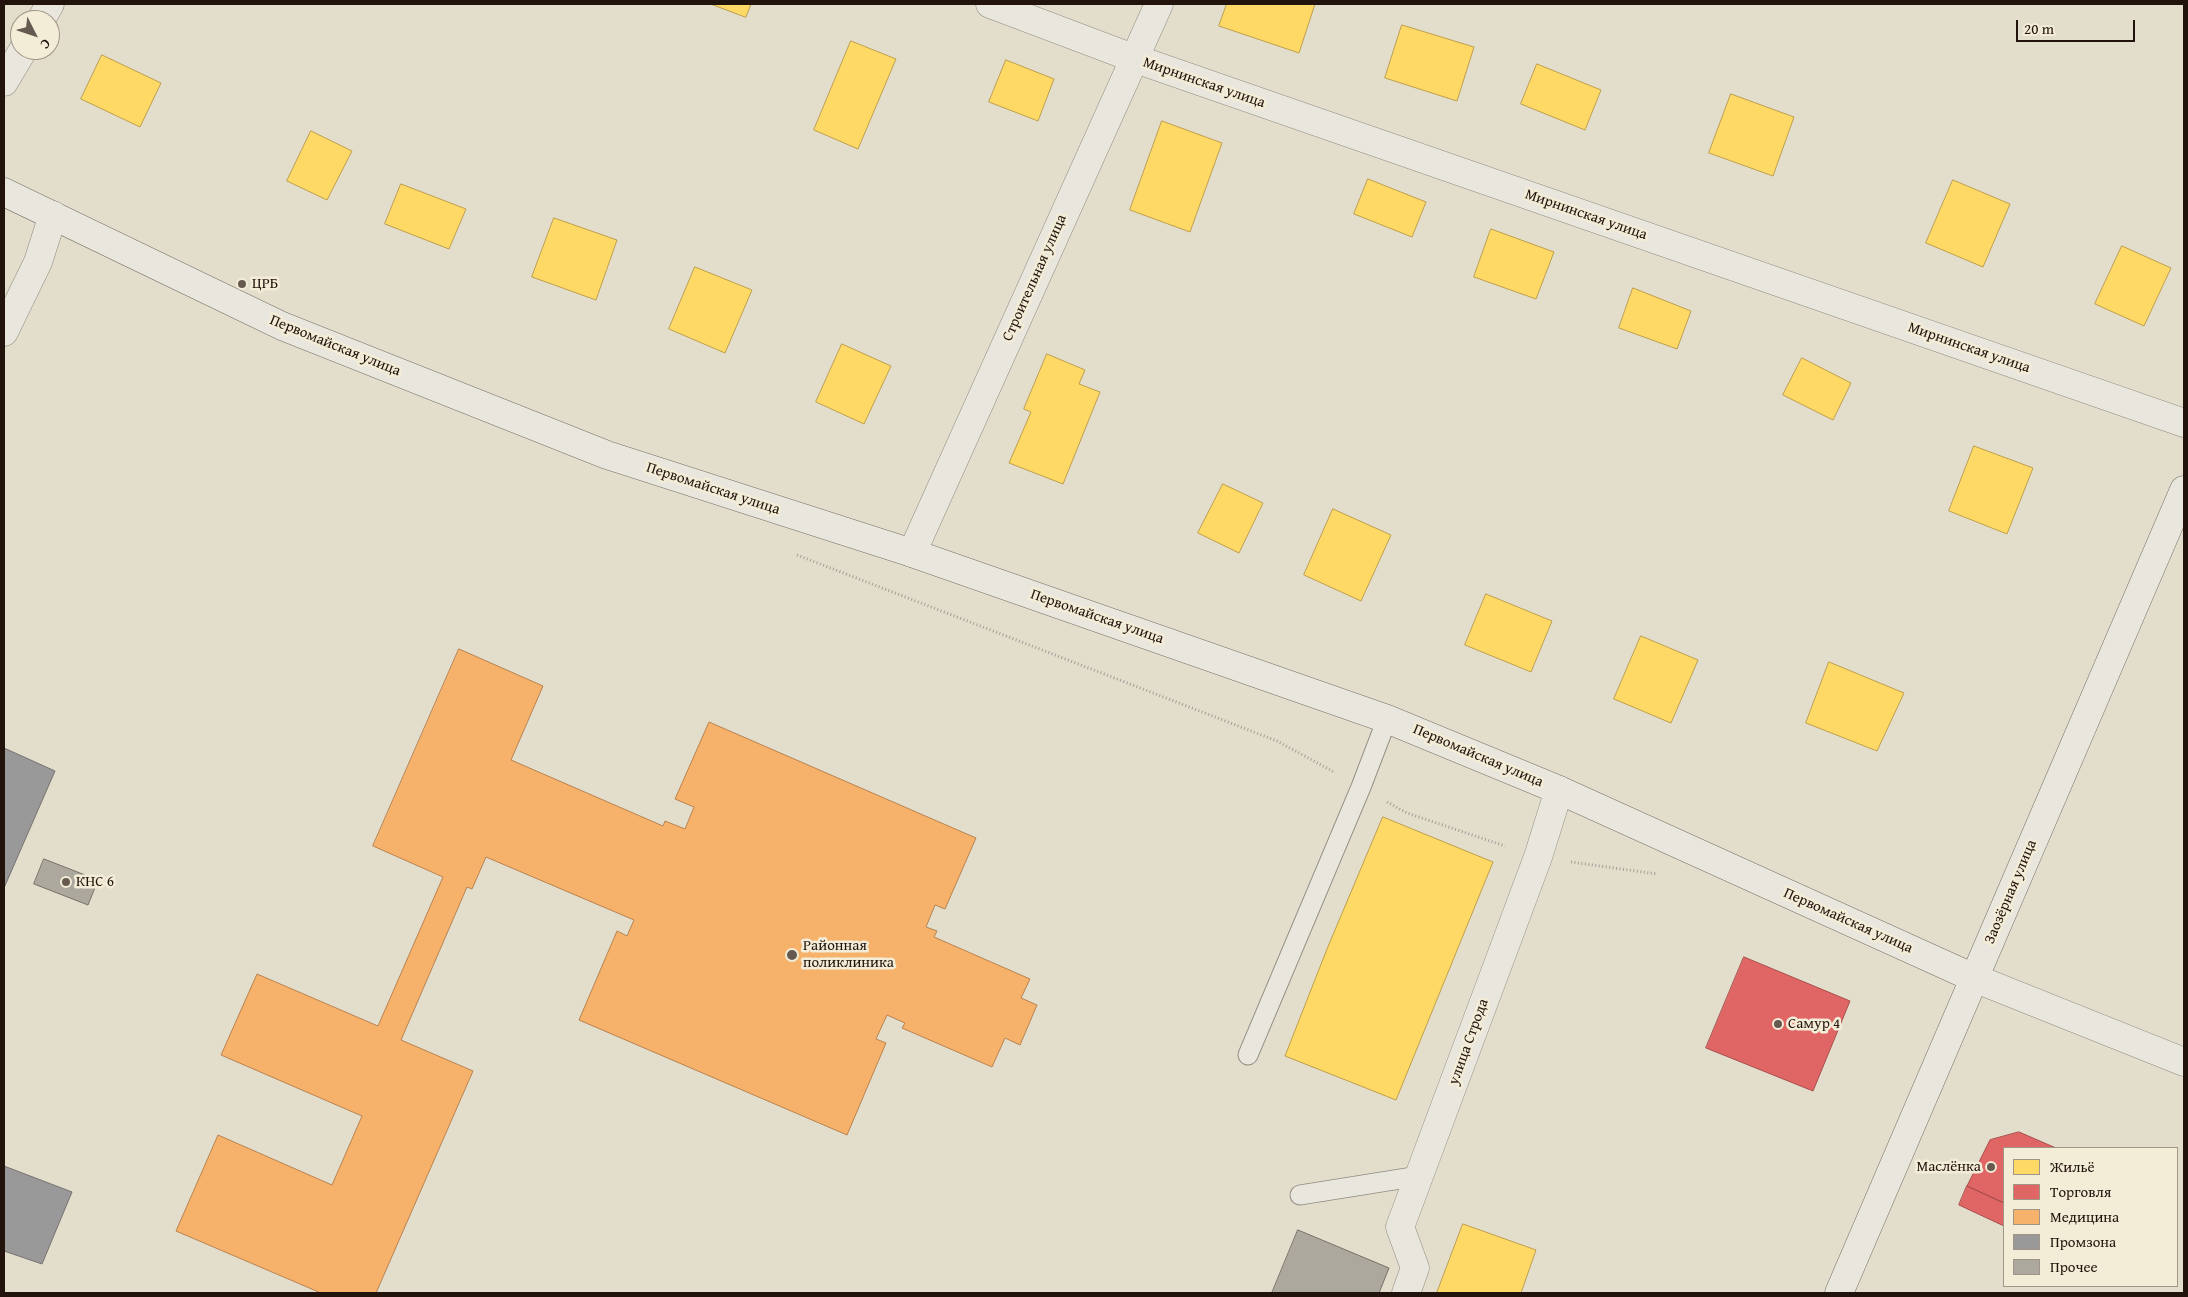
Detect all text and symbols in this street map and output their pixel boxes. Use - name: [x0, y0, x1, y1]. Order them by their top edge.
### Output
- north arrow: [10, 10, 60, 60]
- scale bar: [2018, 10, 2137, 42]
- text: 20 m: [2024, 18, 2054, 39]
- text: С: [35, 35, 56, 54]
- street label: Мирнинская улица: [1140, 54, 1268, 112]
- street label: Мирнинская улица: [1522, 186, 1650, 244]
- street label: Строительная улица: [999, 212, 1071, 344]
- place label: ЦРБ: [252, 275, 278, 293]
- marker: ЦРБ: [236, 278, 248, 290]
- street label: Первомайская улица: [267, 312, 403, 380]
- street label: Мирнинская улица: [1905, 319, 2033, 377]
- street label: Первомайская улица: [644, 459, 782, 519]
- street label: Первомайская улица: [1028, 586, 1166, 648]
- street label: Первомайская улица: [1410, 720, 1546, 792]
- street label: Заозёрная улица: [1981, 837, 2041, 947]
- place label: КНС 6: [76, 873, 114, 891]
- marker: КНС 6: [60, 876, 72, 888]
- street label: Первомайская улица: [1781, 884, 1915, 958]
- place label: Районная поликлиника: [803, 937, 894, 972]
- marker: Районная поликлиника: [785, 948, 799, 962]
- street label: улица Строда: [1445, 997, 1493, 1087]
- place label: Самур 4: [1788, 1015, 1840, 1033]
- marker: Самур 4: [1772, 1018, 1784, 1030]
- legend: [2003, 1147, 2178, 1287]
- text: Жильё: [2050, 1156, 2095, 1177]
- place label: Маслёнка: [1916, 1158, 1981, 1176]
- marker: Маслёнка: [1985, 1161, 1997, 1173]
- text: Торговля: [2050, 1181, 2111, 1202]
- text: Медицина: [2050, 1206, 2119, 1227]
- text: Промзона: [2050, 1231, 2116, 1252]
- text: Прочее: [2050, 1256, 2098, 1277]

